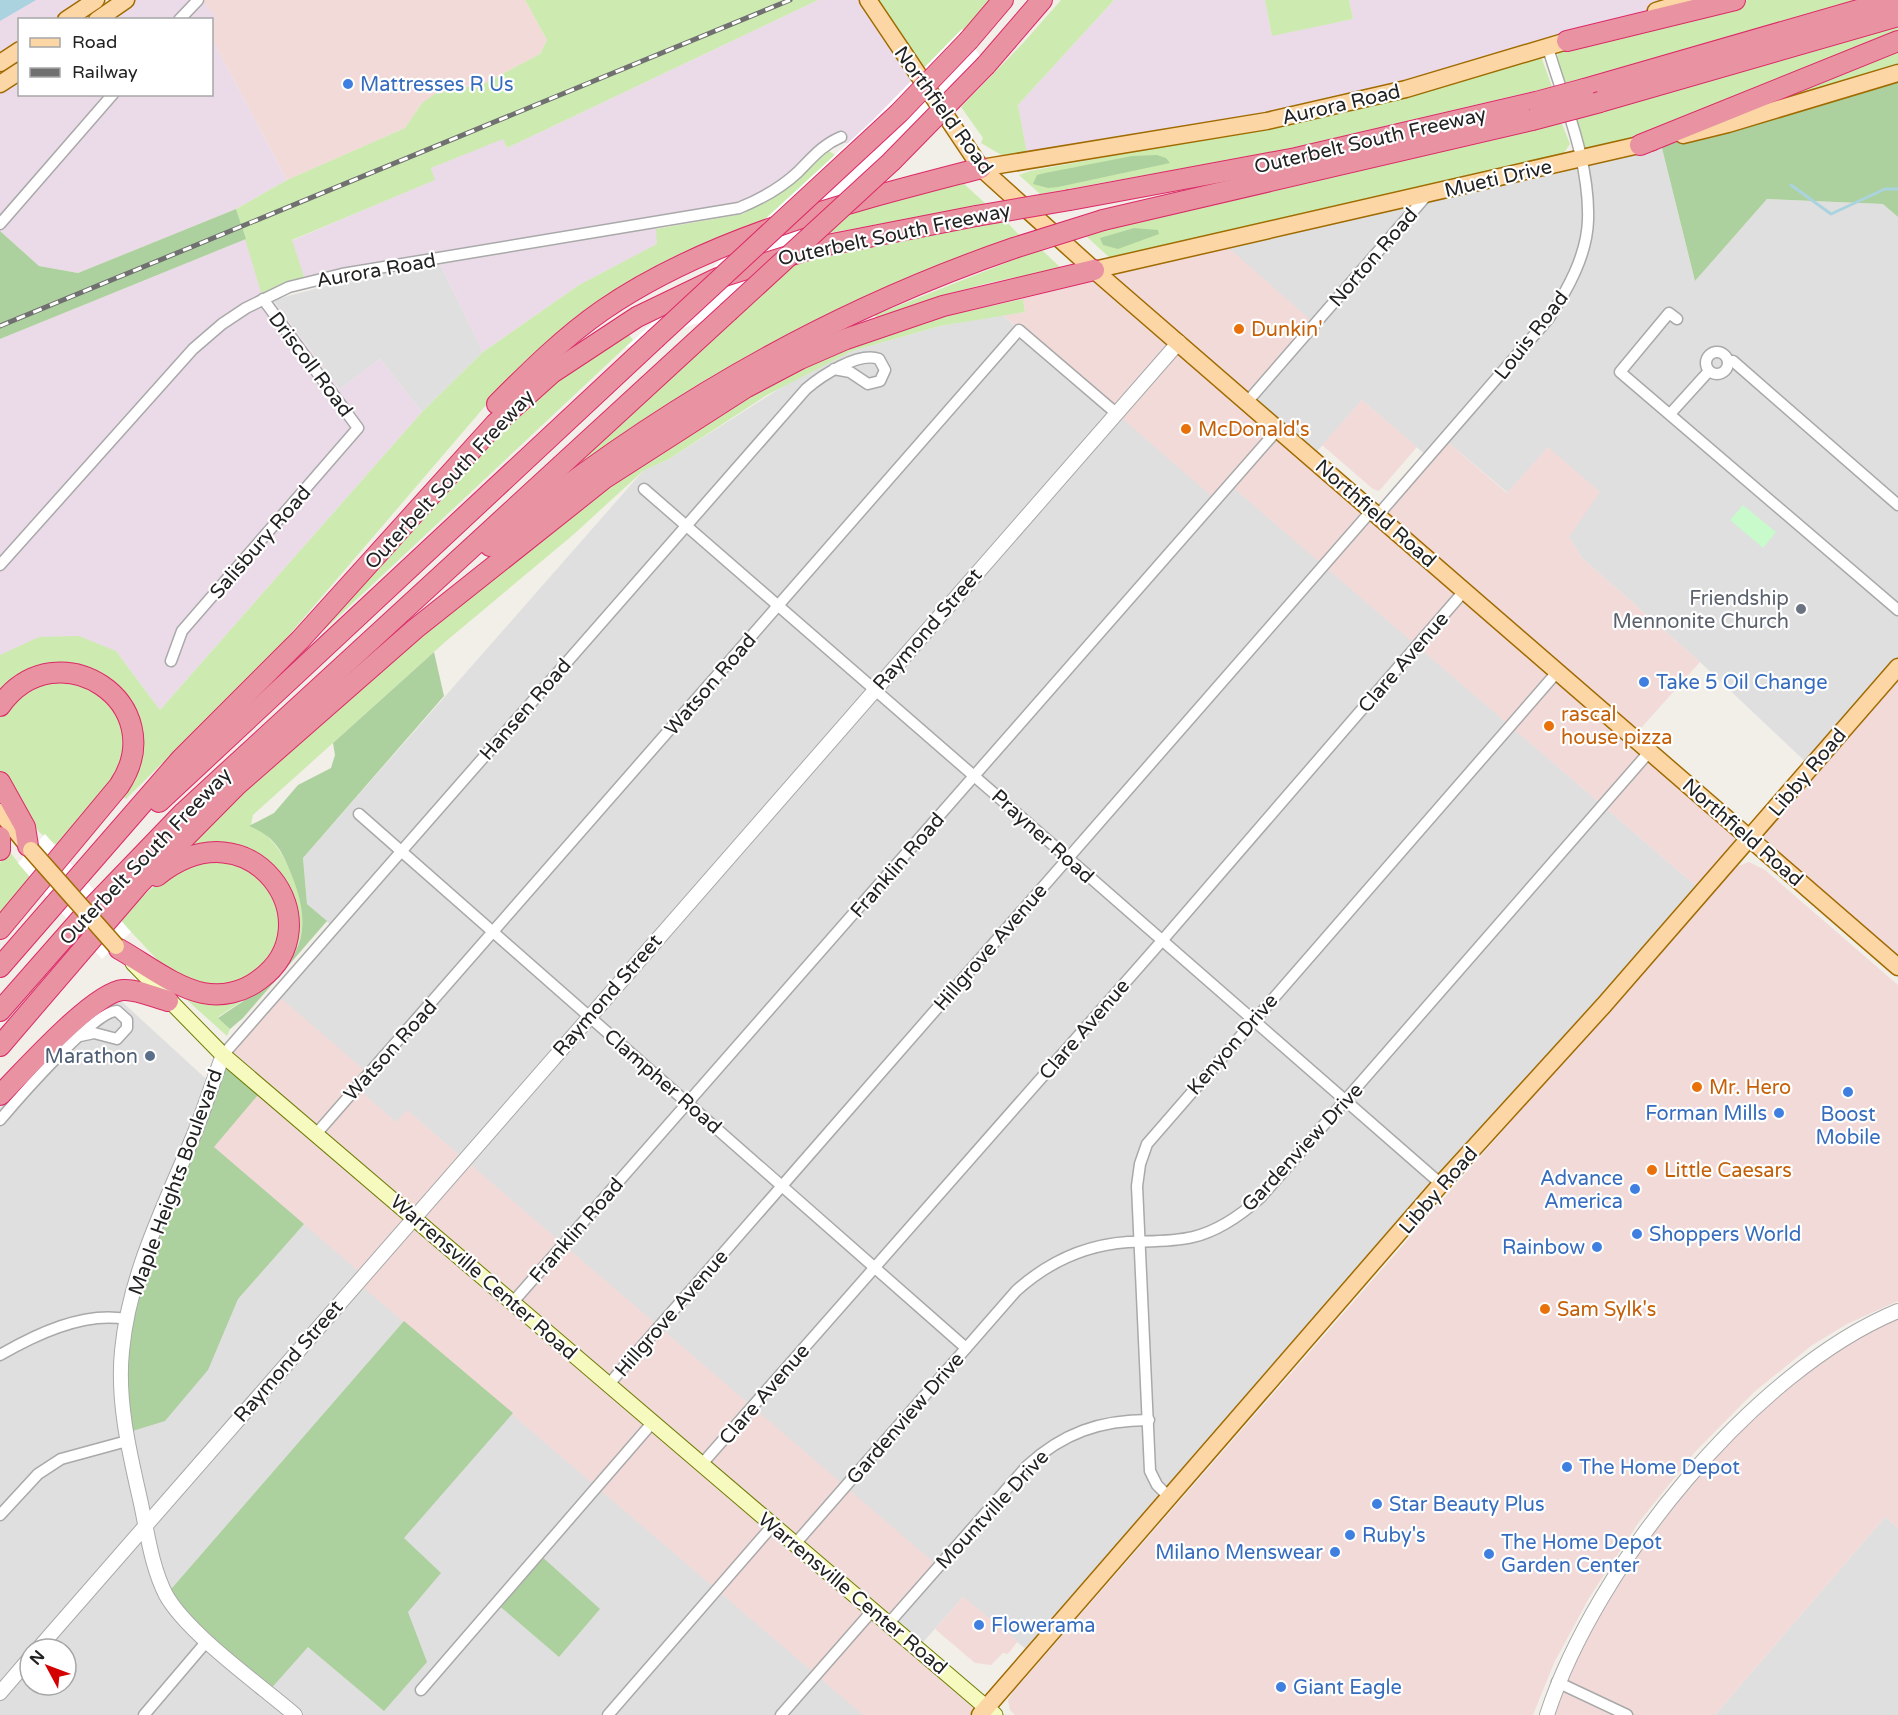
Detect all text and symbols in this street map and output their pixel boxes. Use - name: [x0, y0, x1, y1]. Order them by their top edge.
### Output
- legend: [18, 18, 213, 96]
- text: Road: [72, 31, 117, 53]
- street label: Northfield Road: [889, 42, 998, 179]
- text: Railway: [72, 61, 138, 83]
- place label: Mattresses R Us: [360, 73, 513, 97]
- marker: Mattresses R Us: [341, 77, 355, 91]
- street label: Aurora Road: [1280, 80, 1403, 130]
- street label: Outerbelt South Freeway: [1252, 103, 1489, 179]
- street label: Mueti Drive: [1442, 155, 1554, 203]
- street label: Outerbelt South Freeway: [776, 199, 1013, 271]
- street label: Norton Road: [1324, 203, 1423, 312]
- street label: Aurora Road: [315, 249, 438, 293]
- street label: Louis Road: [1490, 287, 1574, 385]
- street label: Driscoll Road: [263, 307, 357, 422]
- place label: Dunkin': [1251, 318, 1323, 342]
- marker: Dunkin': [1232, 322, 1246, 336]
- street label: Outerbelt South Freeway: [360, 385, 540, 575]
- place label: McDonald's: [1198, 418, 1310, 442]
- marker: McDonald's: [1179, 422, 1193, 436]
- street label: Northfield Road: [1310, 455, 1441, 573]
- street label: Salisbury Road: [205, 481, 316, 604]
- street label: Raymond Street: [868, 564, 987, 696]
- place label: Friendship Mennonite Church: [1613, 587, 1789, 634]
- marker: Friendship Mennonite Church: [1794, 602, 1808, 616]
- street label: Clare Avenue: [1353, 607, 1454, 718]
- street label: Watson Road: [660, 629, 762, 741]
- street label: Hansen Road: [475, 654, 577, 765]
- place label: Take 5 Oil Change: [1656, 671, 1827, 695]
- marker: Take 5 Oil Change: [1637, 675, 1651, 689]
- place label: rascal house pizza: [1561, 703, 1672, 750]
- marker: rascal house pizza: [1542, 719, 1556, 733]
- street label: Libby Road: [1764, 724, 1852, 822]
- street label: Outerbelt South Freeway: [55, 763, 237, 950]
- street label: Northfield Road: [1677, 774, 1808, 892]
- street label: Prayner Road: [986, 785, 1098, 889]
- street label: Franklin Road: [846, 808, 950, 923]
- street label: Hillgrove Avenue: [929, 879, 1052, 1016]
- street label: Raymond Street: [548, 930, 667, 1062]
- street label: Clare Avenue: [1034, 974, 1135, 1085]
- street label: Kenyon Drive: [1182, 989, 1283, 1100]
- street label: Watson Road: [339, 995, 442, 1106]
- street label: Clampher Road: [599, 1024, 726, 1139]
- place label: Marathon: [45, 1045, 138, 1069]
- marker: Marathon: [143, 1049, 157, 1063]
- street label: Maple Heights Boulevard: [124, 1066, 228, 1299]
- place label: Mr. Hero: [1709, 1076, 1791, 1100]
- street label: Gardenview Drive: [1237, 1079, 1368, 1217]
- marker: Mr. Hero: [1690, 1080, 1704, 1094]
- marker: Boost Mobile: [1841, 1085, 1855, 1099]
- place label: Forman Mills: [1645, 1102, 1767, 1126]
- place label: Boost Mobile: [1815, 1103, 1881, 1150]
- marker: Forman Mills: [1772, 1106, 1786, 1120]
- street label: Libby Road: [1394, 1142, 1483, 1239]
- place label: Little Caesars: [1664, 1159, 1792, 1183]
- marker: Little Caesars: [1645, 1163, 1659, 1177]
- place label: Advance America: [1540, 1167, 1623, 1214]
- street label: Franklin Road: [525, 1173, 629, 1288]
- marker: Advance America: [1628, 1182, 1642, 1196]
- street label: Warrensville Center Road: [385, 1190, 582, 1365]
- place label: Shoppers World: [1649, 1223, 1801, 1247]
- marker: Shoppers World: [1630, 1227, 1644, 1241]
- place label: Rainbow: [1502, 1236, 1585, 1260]
- marker: Rainbow: [1590, 1240, 1604, 1254]
- street label: Hillgrove Avenue: [610, 1245, 733, 1382]
- street label: Raymond Street: [229, 1296, 348, 1428]
- place label: Sam Sylk's: [1557, 1298, 1656, 1322]
- marker: Sam Sylk's: [1538, 1302, 1552, 1316]
- street label: Clare Avenue: [714, 1339, 815, 1450]
- street label: Gardenview Drive: [842, 1348, 970, 1489]
- street label: Mountville Drive: [931, 1445, 1054, 1574]
- place label: The Home Depot: [1579, 1456, 1740, 1480]
- marker: The Home Depot: [1560, 1460, 1574, 1474]
- place label: Star Beauty Plus: [1389, 1493, 1545, 1517]
- marker: Star Beauty Plus: [1370, 1497, 1384, 1511]
- street label: Warrensville Center Road: [753, 1508, 952, 1680]
- place label: Ruby's: [1362, 1524, 1426, 1548]
- marker: Ruby's: [1343, 1528, 1357, 1542]
- place label: The Home Depot Garden Center: [1501, 1531, 1662, 1578]
- place label: Milano Menswear: [1155, 1541, 1323, 1565]
- marker: Milano Menswear: [1328, 1545, 1342, 1559]
- marker: The Home Depot Garden Center: [1482, 1547, 1496, 1561]
- place label: Flowerama: [991, 1614, 1096, 1638]
- marker: Flowerama: [972, 1618, 986, 1632]
- north arrow: [18, 1637, 78, 1697]
- text: N: [26, 1646, 49, 1669]
- place label: Giant Eagle: [1293, 1676, 1402, 1700]
- marker: Giant Eagle: [1274, 1680, 1288, 1694]

